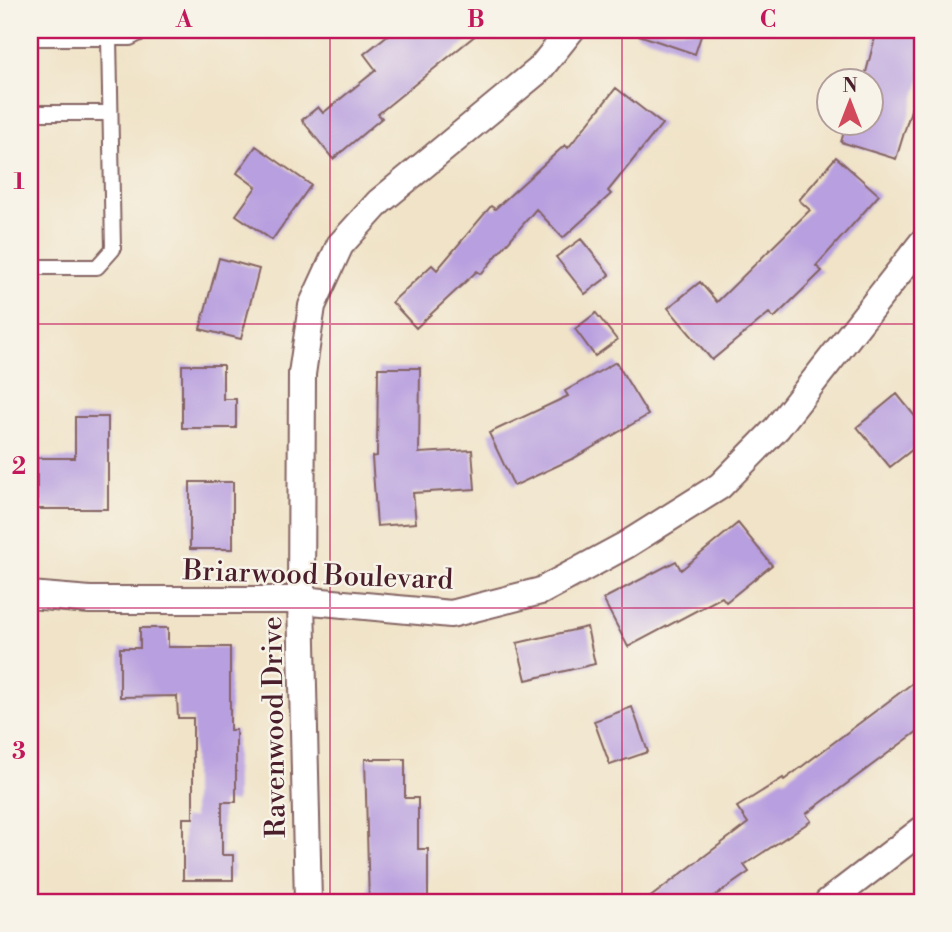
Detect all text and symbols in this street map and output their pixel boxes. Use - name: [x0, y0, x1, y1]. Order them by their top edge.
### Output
- text: A: [175, 6, 193, 34]
- text: B: [467, 6, 485, 34]
- text: C: [760, 6, 776, 34]
- north arrow: [816, 66, 886, 136]
- text: N: [842, 74, 858, 98]
- text: 1: [13, 168, 25, 196]
- text: 2: [12, 453, 26, 481]
- street label: Briarwood Boulevard: [181, 553, 454, 598]
- street label: Ravenwood Drive: [255, 616, 294, 838]
- text: 3: [12, 738, 26, 766]

